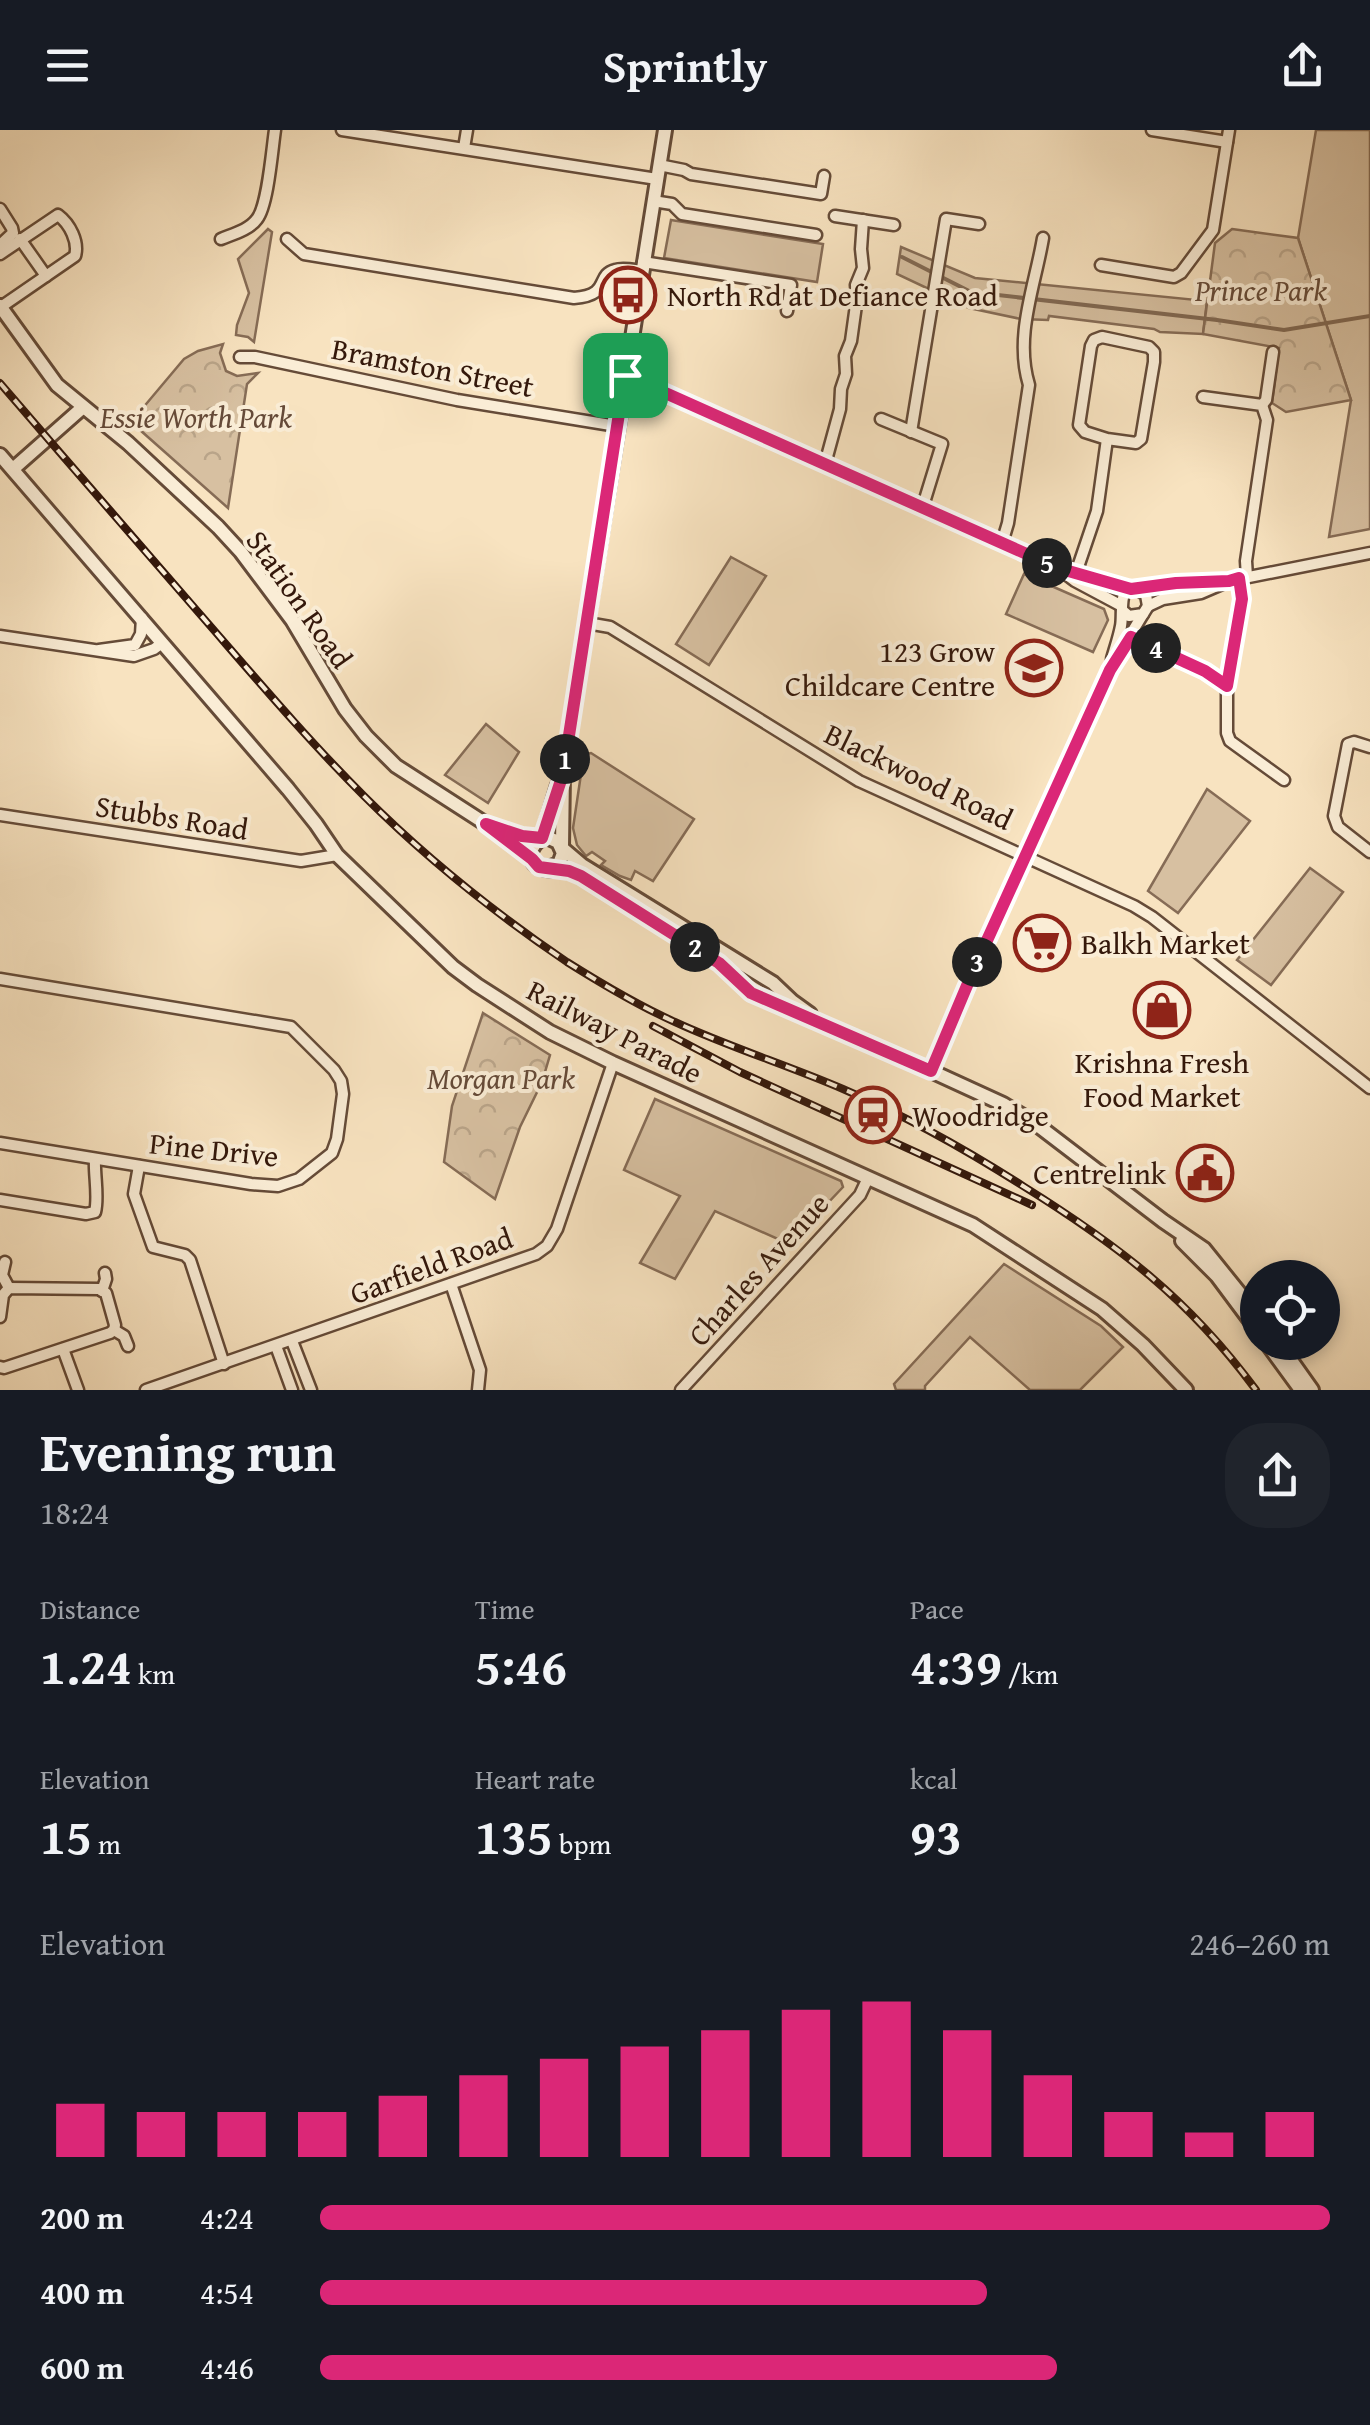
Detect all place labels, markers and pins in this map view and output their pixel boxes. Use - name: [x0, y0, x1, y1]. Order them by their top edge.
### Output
- bus stop icon: North Rd at Defiance Road: [598, 265, 658, 325]
- place label: North Rd at Defiance Road: [667, 273, 998, 317]
- pin: [583, 333, 668, 418]
- pin: 5: [1022, 538, 1072, 588]
- pin: 4: [1131, 623, 1181, 673]
- place label: 123 Grow Childcare Centre: [785, 629, 996, 707]
- school or university icon: 123 Grow Childcare Centre: [1004, 638, 1064, 698]
- pin: 1: [540, 734, 590, 784]
- supermarket icon: Balkh Market: [1012, 913, 1072, 973]
- place label: Balkh Market: [1081, 921, 1250, 965]
- pin: 2: [670, 922, 720, 972]
- pin: 3: [952, 937, 1002, 987]
- shop icon: Krishna Fresh Food Market: [1132, 980, 1192, 1040]
- place label: Krishna Fresh Food Market: [1075, 1040, 1249, 1118]
- station icon: Woodridge: [843, 1085, 903, 1145]
- place label: Woodridge: [912, 1093, 1049, 1137]
- public building icon: Centrelink: [1175, 1143, 1235, 1203]
- place label: Centrelink: [1033, 1151, 1167, 1195]

